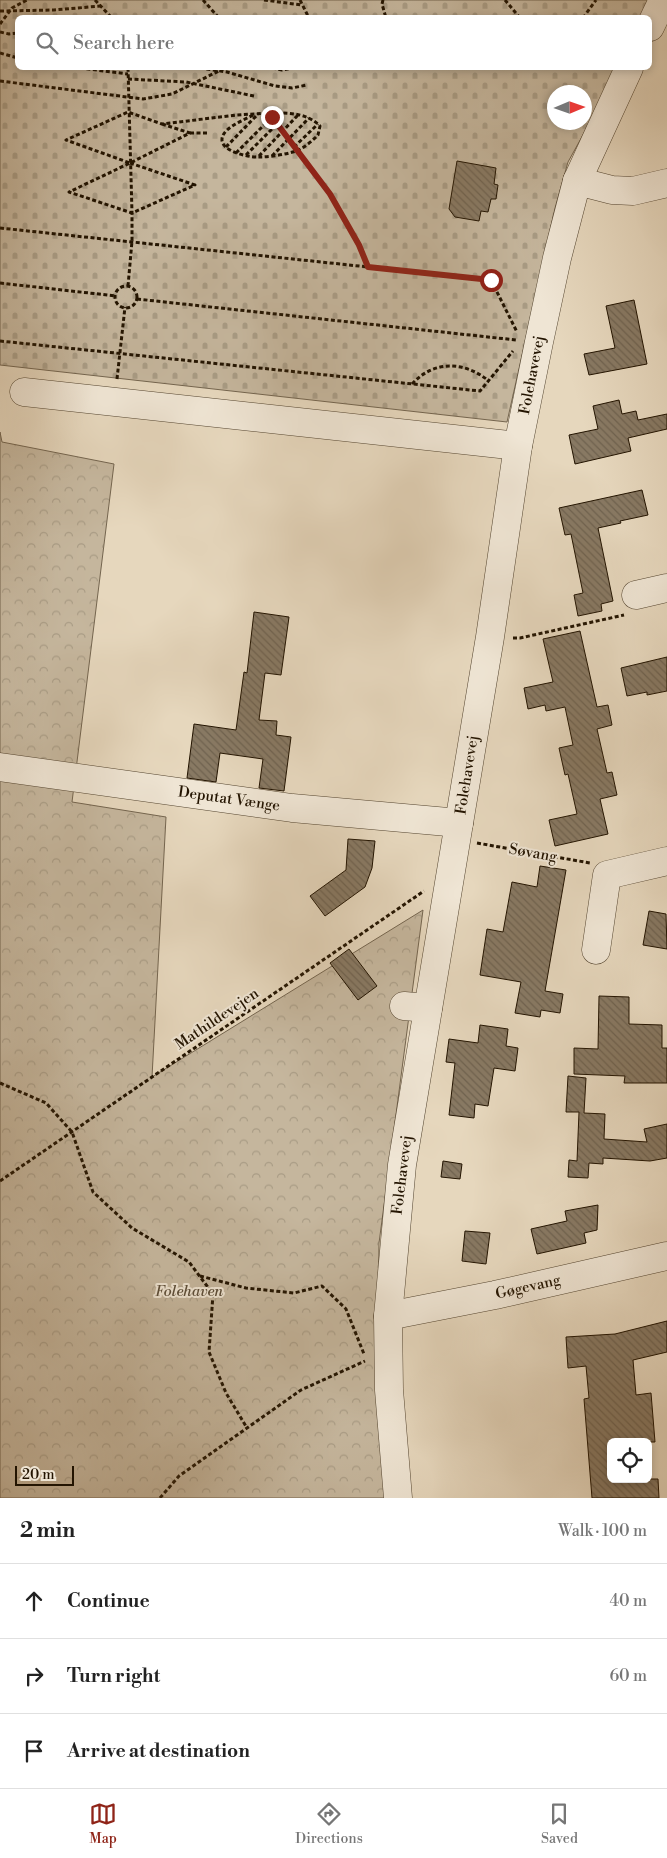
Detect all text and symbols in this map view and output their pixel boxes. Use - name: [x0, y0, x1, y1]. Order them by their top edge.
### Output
- search box: [15, 15, 652, 70]
- icon: search: [33, 29, 61, 57]
- text: Search here: [73, 31, 174, 55]
- north arrow: [547, 85, 592, 130]
- route end: [261, 106, 284, 129]
- route start: [480, 269, 503, 292]
- street label: Folehavevej: [515, 334, 549, 416]
- street label: Folehavevej: [451, 734, 483, 816]
- street label: Deputat Vænge: [177, 782, 281, 816]
- street label: Søvang: [507, 839, 559, 867]
- street label: Mathildevejen: [171, 984, 263, 1054]
- street label: Folehavevej: [388, 1134, 416, 1216]
- street label: Gøgevang: [494, 1270, 563, 1304]
- park label: Folehaven: [155, 1282, 223, 1301]
- map controls: [607, 1438, 652, 1483]
- button: locate: [607, 1438, 652, 1483]
- scale bar: [15, 1463, 74, 1486]
- text: 20 m: [22, 1466, 54, 1484]
- text: 2 min: [20, 1518, 75, 1544]
- text: Walk · 100 m: [558, 1521, 647, 1541]
- icon: ahead: [20, 1587, 48, 1615]
- text: Continue: [67, 1589, 150, 1613]
- text: 40 m: [610, 1591, 647, 1611]
- icon: right: [20, 1662, 48, 1690]
- text: Turn right: [67, 1664, 160, 1688]
- text: 60 m: [609, 1666, 647, 1686]
- icon: arrive: [20, 1737, 48, 1765]
- text: Arrive at destination: [67, 1739, 250, 1763]
- tab: Map: [89, 1800, 117, 1848]
- tab: Directions: [295, 1800, 363, 1848]
- tab: Saved: [541, 1800, 578, 1848]

